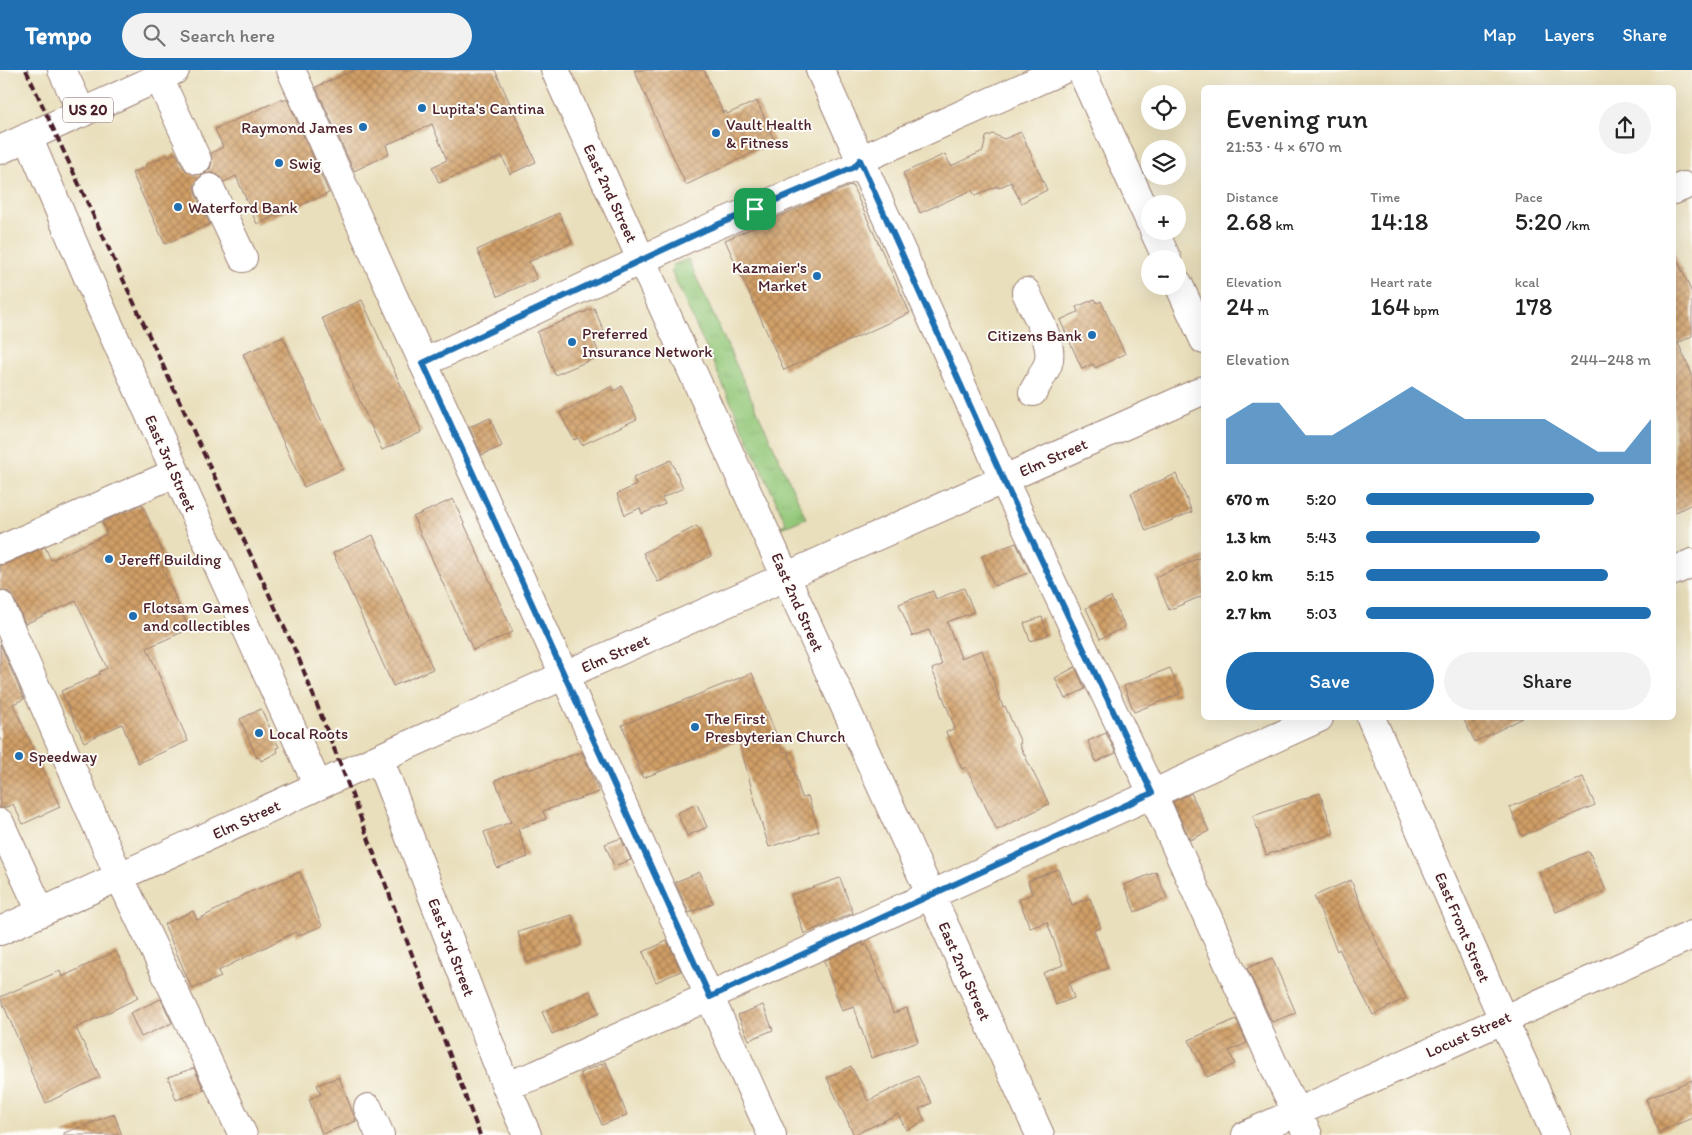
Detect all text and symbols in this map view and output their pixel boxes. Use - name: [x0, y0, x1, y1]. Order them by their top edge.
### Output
- search box: [122, 13, 472, 58]
- text: Tempo: [25, 21, 92, 50]
- icon: search: [140, 21, 168, 49]
- text: Search here: [180, 24, 275, 47]
- text: Map: [1483, 24, 1516, 46]
- text: Layers: [1544, 24, 1594, 46]
- text: Share: [1622, 24, 1667, 46]
- map controls: [1141, 85, 1186, 295]
- button: locate: [1141, 85, 1186, 130]
- road number: US 20: [63, 98, 113, 122]
- place label: Lupita's Cantina: [432, 99, 545, 118]
- text: Evening run: [1226, 101, 1368, 135]
- marker: Lupita's Cantina: [416, 102, 428, 114]
- button: share: [1599, 102, 1651, 154]
- place label: Vault Health & Fitness: [726, 115, 812, 152]
- place label: Raymond James: [241, 118, 353, 137]
- marker: Raymond James: [357, 121, 369, 133]
- marker: Vault Health & Fitness: [710, 127, 722, 139]
- text: 21:53 · 4 × 670 m: [1226, 137, 1342, 156]
- button: layers: [1141, 140, 1186, 185]
- street label: East 2nd Street: [579, 141, 642, 245]
- place label: Swig: [289, 154, 322, 173]
- marker: Swig: [273, 157, 285, 169]
- pin: [734, 188, 776, 230]
- text: Distance: [1226, 189, 1278, 206]
- text: Time: [1370, 189, 1400, 206]
- text: Pace: [1515, 189, 1543, 206]
- icon: arrive: [741, 195, 769, 223]
- button: +: [1141, 195, 1186, 240]
- place label: Waterford Bank: [188, 198, 298, 217]
- marker: Waterford Bank: [172, 201, 184, 213]
- text: 2.68: [1226, 206, 1272, 236]
- text: 14:18: [1370, 206, 1428, 236]
- text: 5:20: [1515, 206, 1562, 236]
- text: km: [1272, 217, 1294, 234]
- text: /km: [1562, 217, 1590, 234]
- button: −: [1141, 250, 1186, 295]
- place label: Kazmaier's Market: [732, 258, 807, 295]
- marker: Kazmaier's Market: [811, 270, 823, 282]
- text: Elevation: [1226, 274, 1282, 291]
- text: Heart rate: [1370, 274, 1432, 291]
- text: kcal: [1515, 274, 1540, 291]
- text: 24: [1226, 291, 1254, 321]
- text: 164: [1370, 291, 1410, 321]
- text: 178: [1515, 291, 1552, 321]
- text: m: [1254, 302, 1269, 319]
- text: bpm: [1410, 302, 1439, 319]
- place label: Preferred Insurance Network: [582, 324, 713, 361]
- place label: Citizens Bank: [987, 326, 1083, 345]
- marker: Citizens Bank: [1086, 329, 1098, 341]
- marker: Preferred Insurance Network: [566, 336, 578, 348]
- text: Elevation: [1226, 350, 1290, 369]
- text: 244–248 m: [1571, 350, 1651, 369]
- street label: East 3rd Street: [141, 412, 200, 515]
- street label: Elm Street: [1016, 434, 1090, 481]
- text: 670 m: [1226, 490, 1269, 509]
- text: 5:20: [1306, 490, 1337, 509]
- text: 1.3 km: [1226, 528, 1271, 547]
- text: 5:43: [1306, 528, 1337, 547]
- place label: Jereff Building: [119, 550, 222, 569]
- street label: East 2nd Street: [767, 550, 828, 655]
- marker: Jereff Building: [103, 553, 115, 565]
- text: 2.0 km: [1226, 566, 1273, 585]
- text: 5:15: [1306, 566, 1334, 585]
- place label: Flotsam Games and collectibles: [143, 598, 250, 635]
- text: 2.7 km: [1226, 604, 1271, 623]
- text: 5:03: [1306, 604, 1337, 623]
- marker: Flotsam Games and collectibles: [127, 610, 139, 622]
- street label: Elm Street: [578, 630, 652, 677]
- button: Save: [1226, 652, 1434, 710]
- button: Share: [1444, 652, 1651, 710]
- place label: The First Presbyterian Church: [705, 709, 845, 746]
- marker: The First Presbyterian Church: [689, 721, 701, 733]
- place label: Local Roots: [269, 724, 348, 743]
- marker: Local Roots: [253, 727, 265, 739]
- place label: Speedway: [29, 747, 97, 766]
- marker: Speedway: [13, 750, 25, 762]
- street label: Elm Street: [209, 796, 283, 843]
- street label: East Front Street: [1431, 869, 1494, 985]
- street label: East 3rd Street: [424, 895, 479, 999]
- street label: East 2nd Street: [934, 919, 995, 1024]
- street label: Locust Street: [1423, 1007, 1514, 1062]

